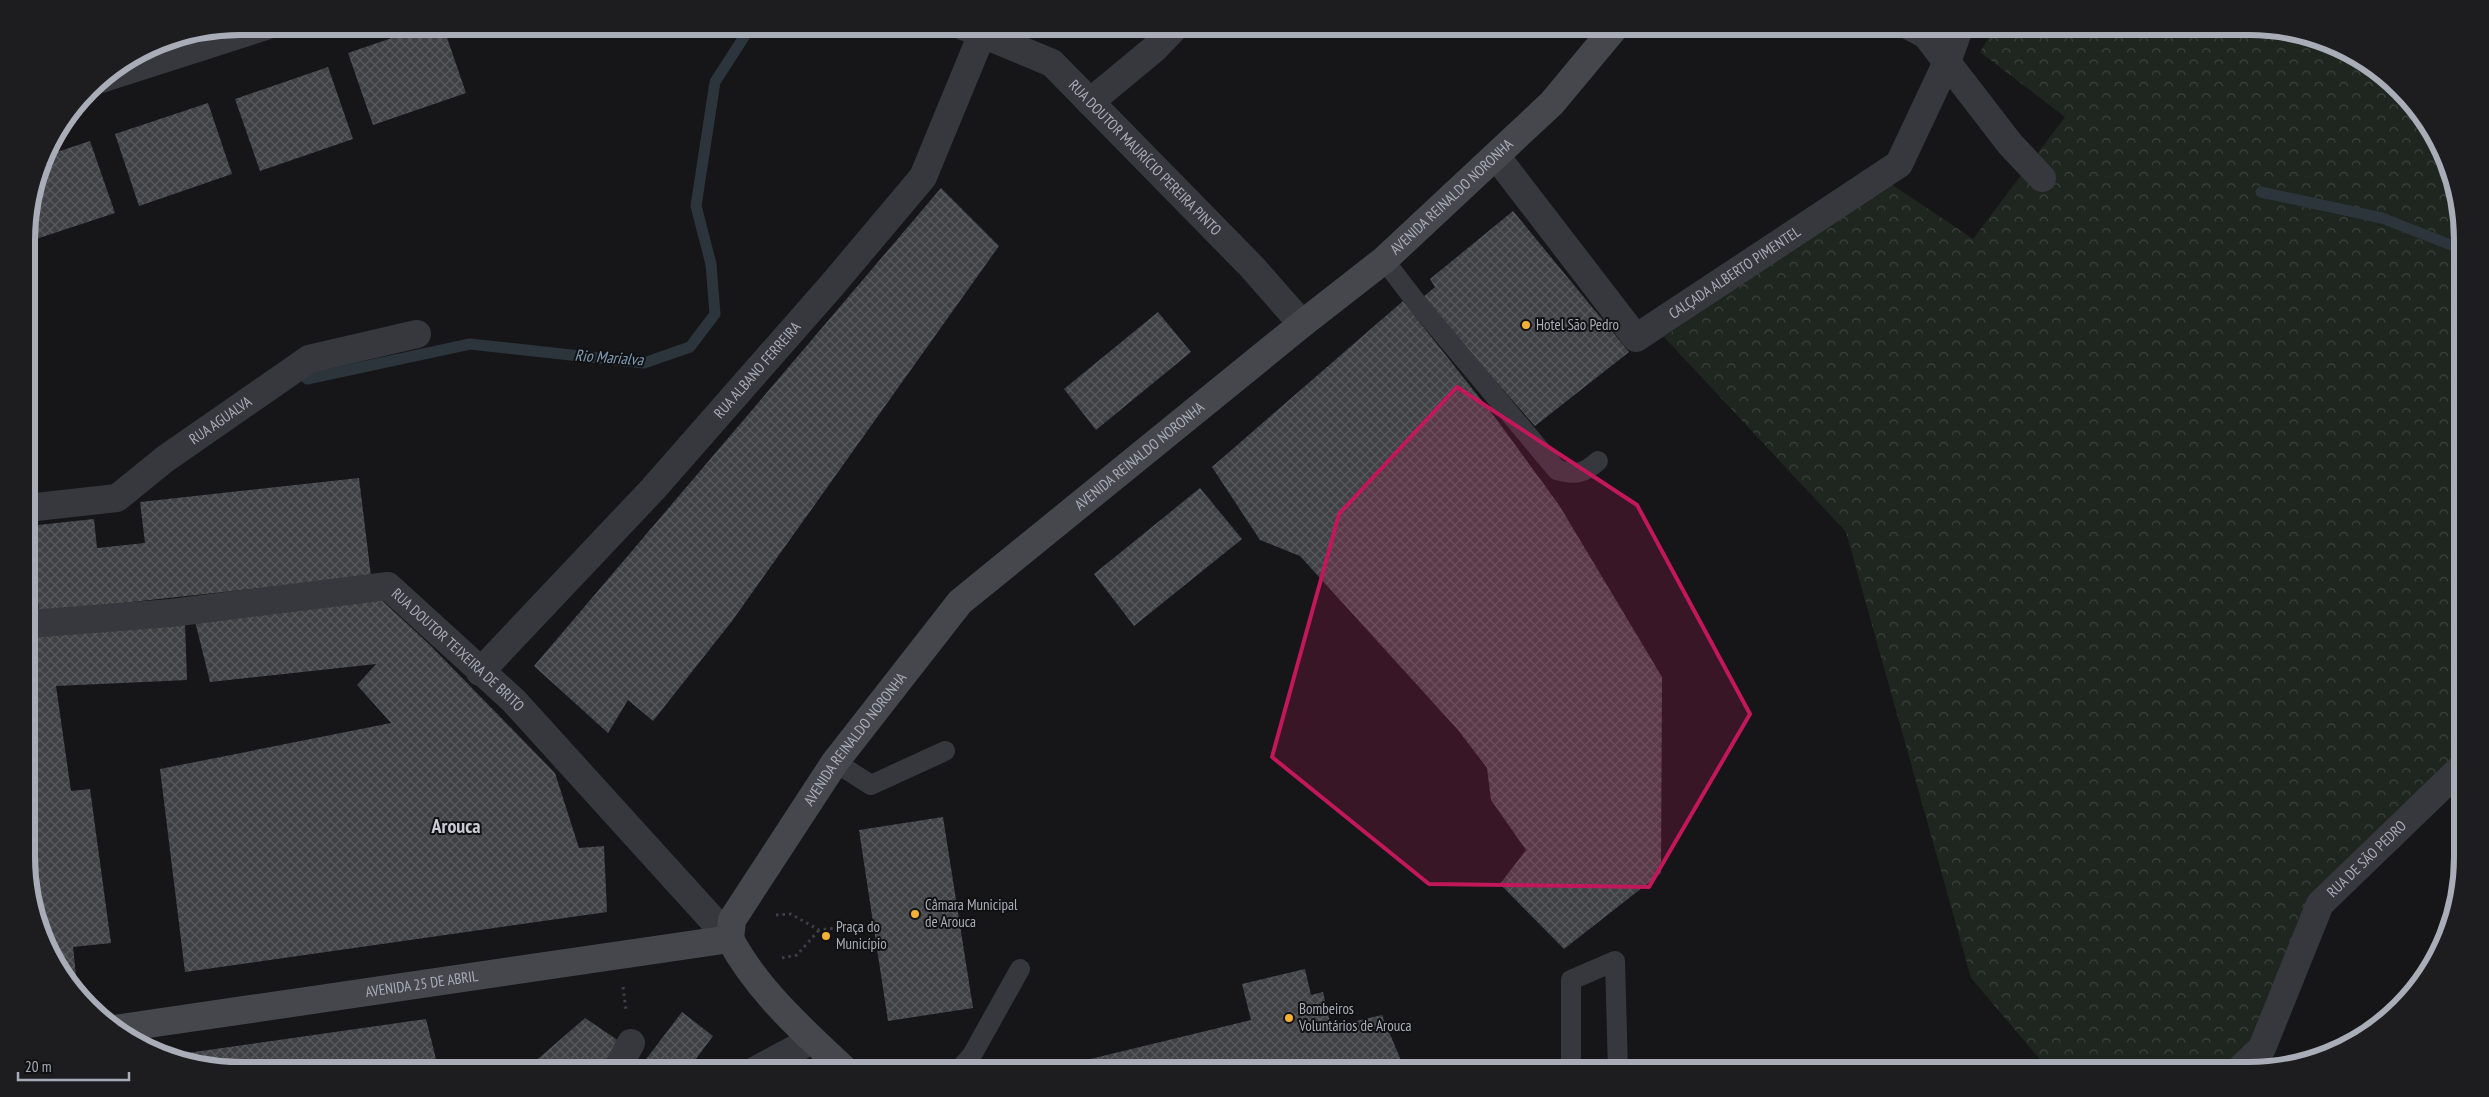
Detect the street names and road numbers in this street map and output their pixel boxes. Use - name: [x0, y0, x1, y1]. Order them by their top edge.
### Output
- street label: RUA DOUTOR MAURÍCIO PEREIRA PINTO: [1065, 76, 1226, 239]
- street label: AVENIDA REINALDO NORONHA: [1386, 134, 1517, 258]
- street label: CALÇADA ALBERTO PIMENTEL: [1665, 221, 1805, 323]
- street label: RUA ALBANO FERREIRA: [709, 317, 805, 422]
- street label: RUA AGUALVA: [185, 391, 256, 448]
- street label: AVENIDA REINALDO NORONHA: [1071, 397, 1208, 514]
- street label: RUA DOUTOR TEIXEIRA DE BRITO: [388, 584, 529, 715]
- street label: AVENIDA REINALDO NORONHA: [799, 668, 911, 809]
- street label: RUA DE SÃO PEDRO: [2323, 816, 2410, 901]
- street label: AVENIDA 25 DE ABRIL: [364, 966, 480, 1001]

